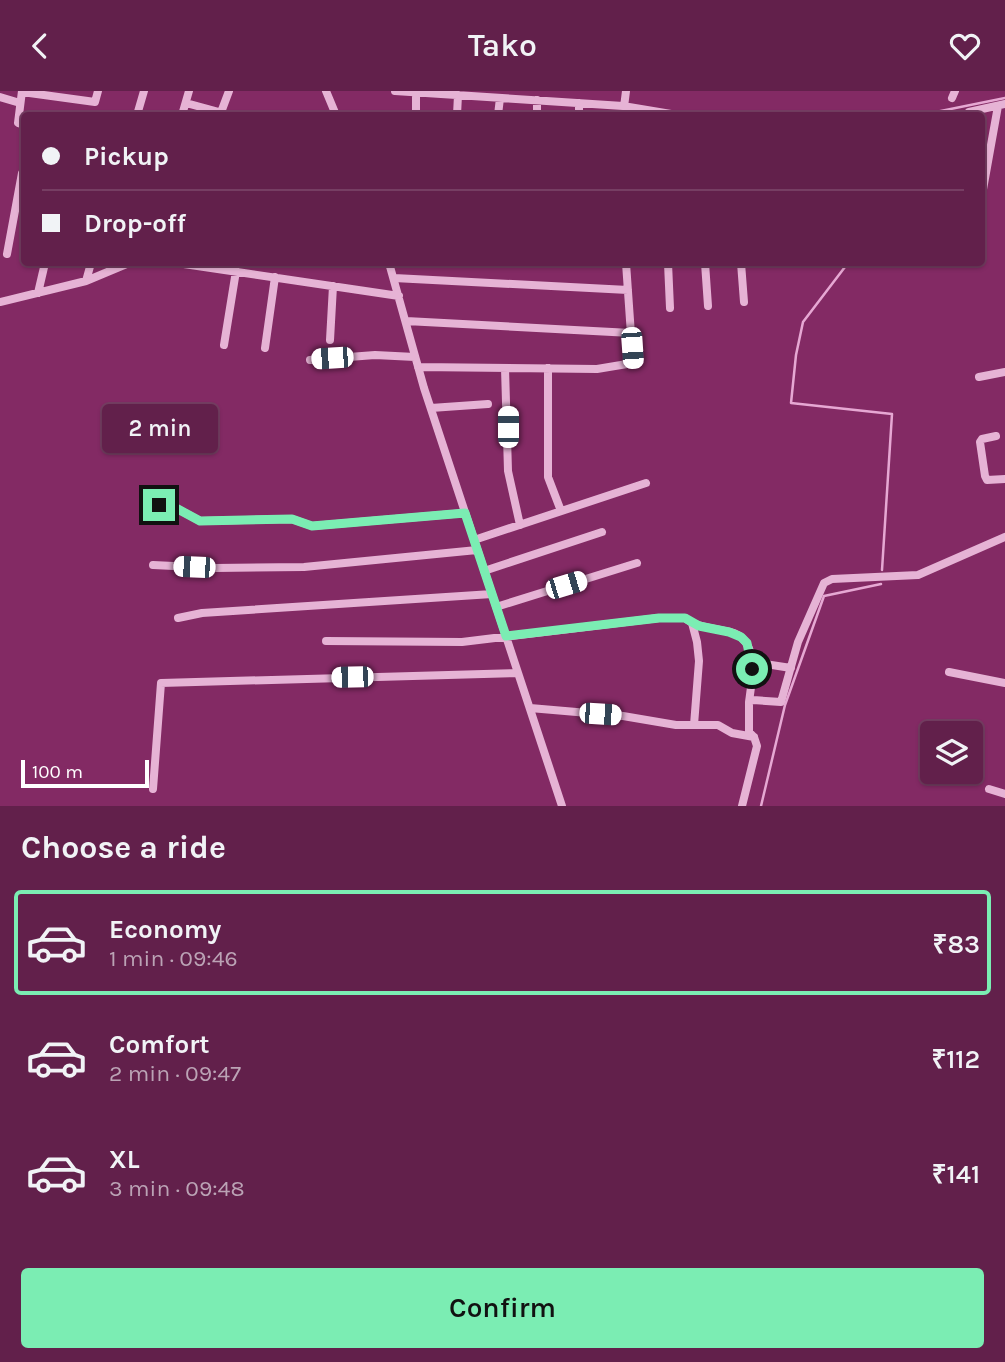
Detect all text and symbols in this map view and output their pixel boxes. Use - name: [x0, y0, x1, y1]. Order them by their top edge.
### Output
- icon: back: [21, 27, 59, 65]
- text: Tako: [468, 27, 537, 64]
- icon: heart: [946, 27, 984, 65]
- text: Pickup: [84, 141, 169, 172]
- text: Drop-off: [84, 208, 186, 239]
- car: [621, 326, 644, 370]
- car: [311, 346, 354, 370]
- callout: 2 min: [101, 403, 217, 453]
- car: [498, 406, 519, 448]
- text: 2 min: [129, 415, 191, 442]
- route end: [143, 489, 175, 521]
- car: [173, 556, 216, 578]
- car: [543, 569, 590, 601]
- route start: [736, 653, 768, 685]
- car: [331, 666, 374, 688]
- car: [579, 702, 622, 726]
- map controls: [920, 721, 983, 784]
- button: layers: [920, 721, 983, 784]
- scale bar: [21, 757, 149, 788]
- text: 100 m: [32, 761, 83, 783]
- text: Choose a ride: [21, 829, 226, 866]
- icon: car: [25, 911, 88, 974]
- text: Economy: [109, 914, 221, 945]
- text: ₹83: [933, 929, 980, 960]
- text: 1 min · 09:46: [109, 945, 238, 972]
- icon: car: [25, 1026, 88, 1089]
- text: Comfort: [109, 1029, 210, 1060]
- text: ₹112: [931, 1044, 980, 1075]
- text: 2 min · 09:47: [109, 1060, 241, 1087]
- icon: car: [25, 1141, 88, 1204]
- text: XL: [109, 1144, 140, 1175]
- text: ₹141: [932, 1159, 980, 1190]
- text: 3 min · 09:48: [109, 1175, 245, 1202]
- button: Confirm: [21, 1268, 984, 1348]

